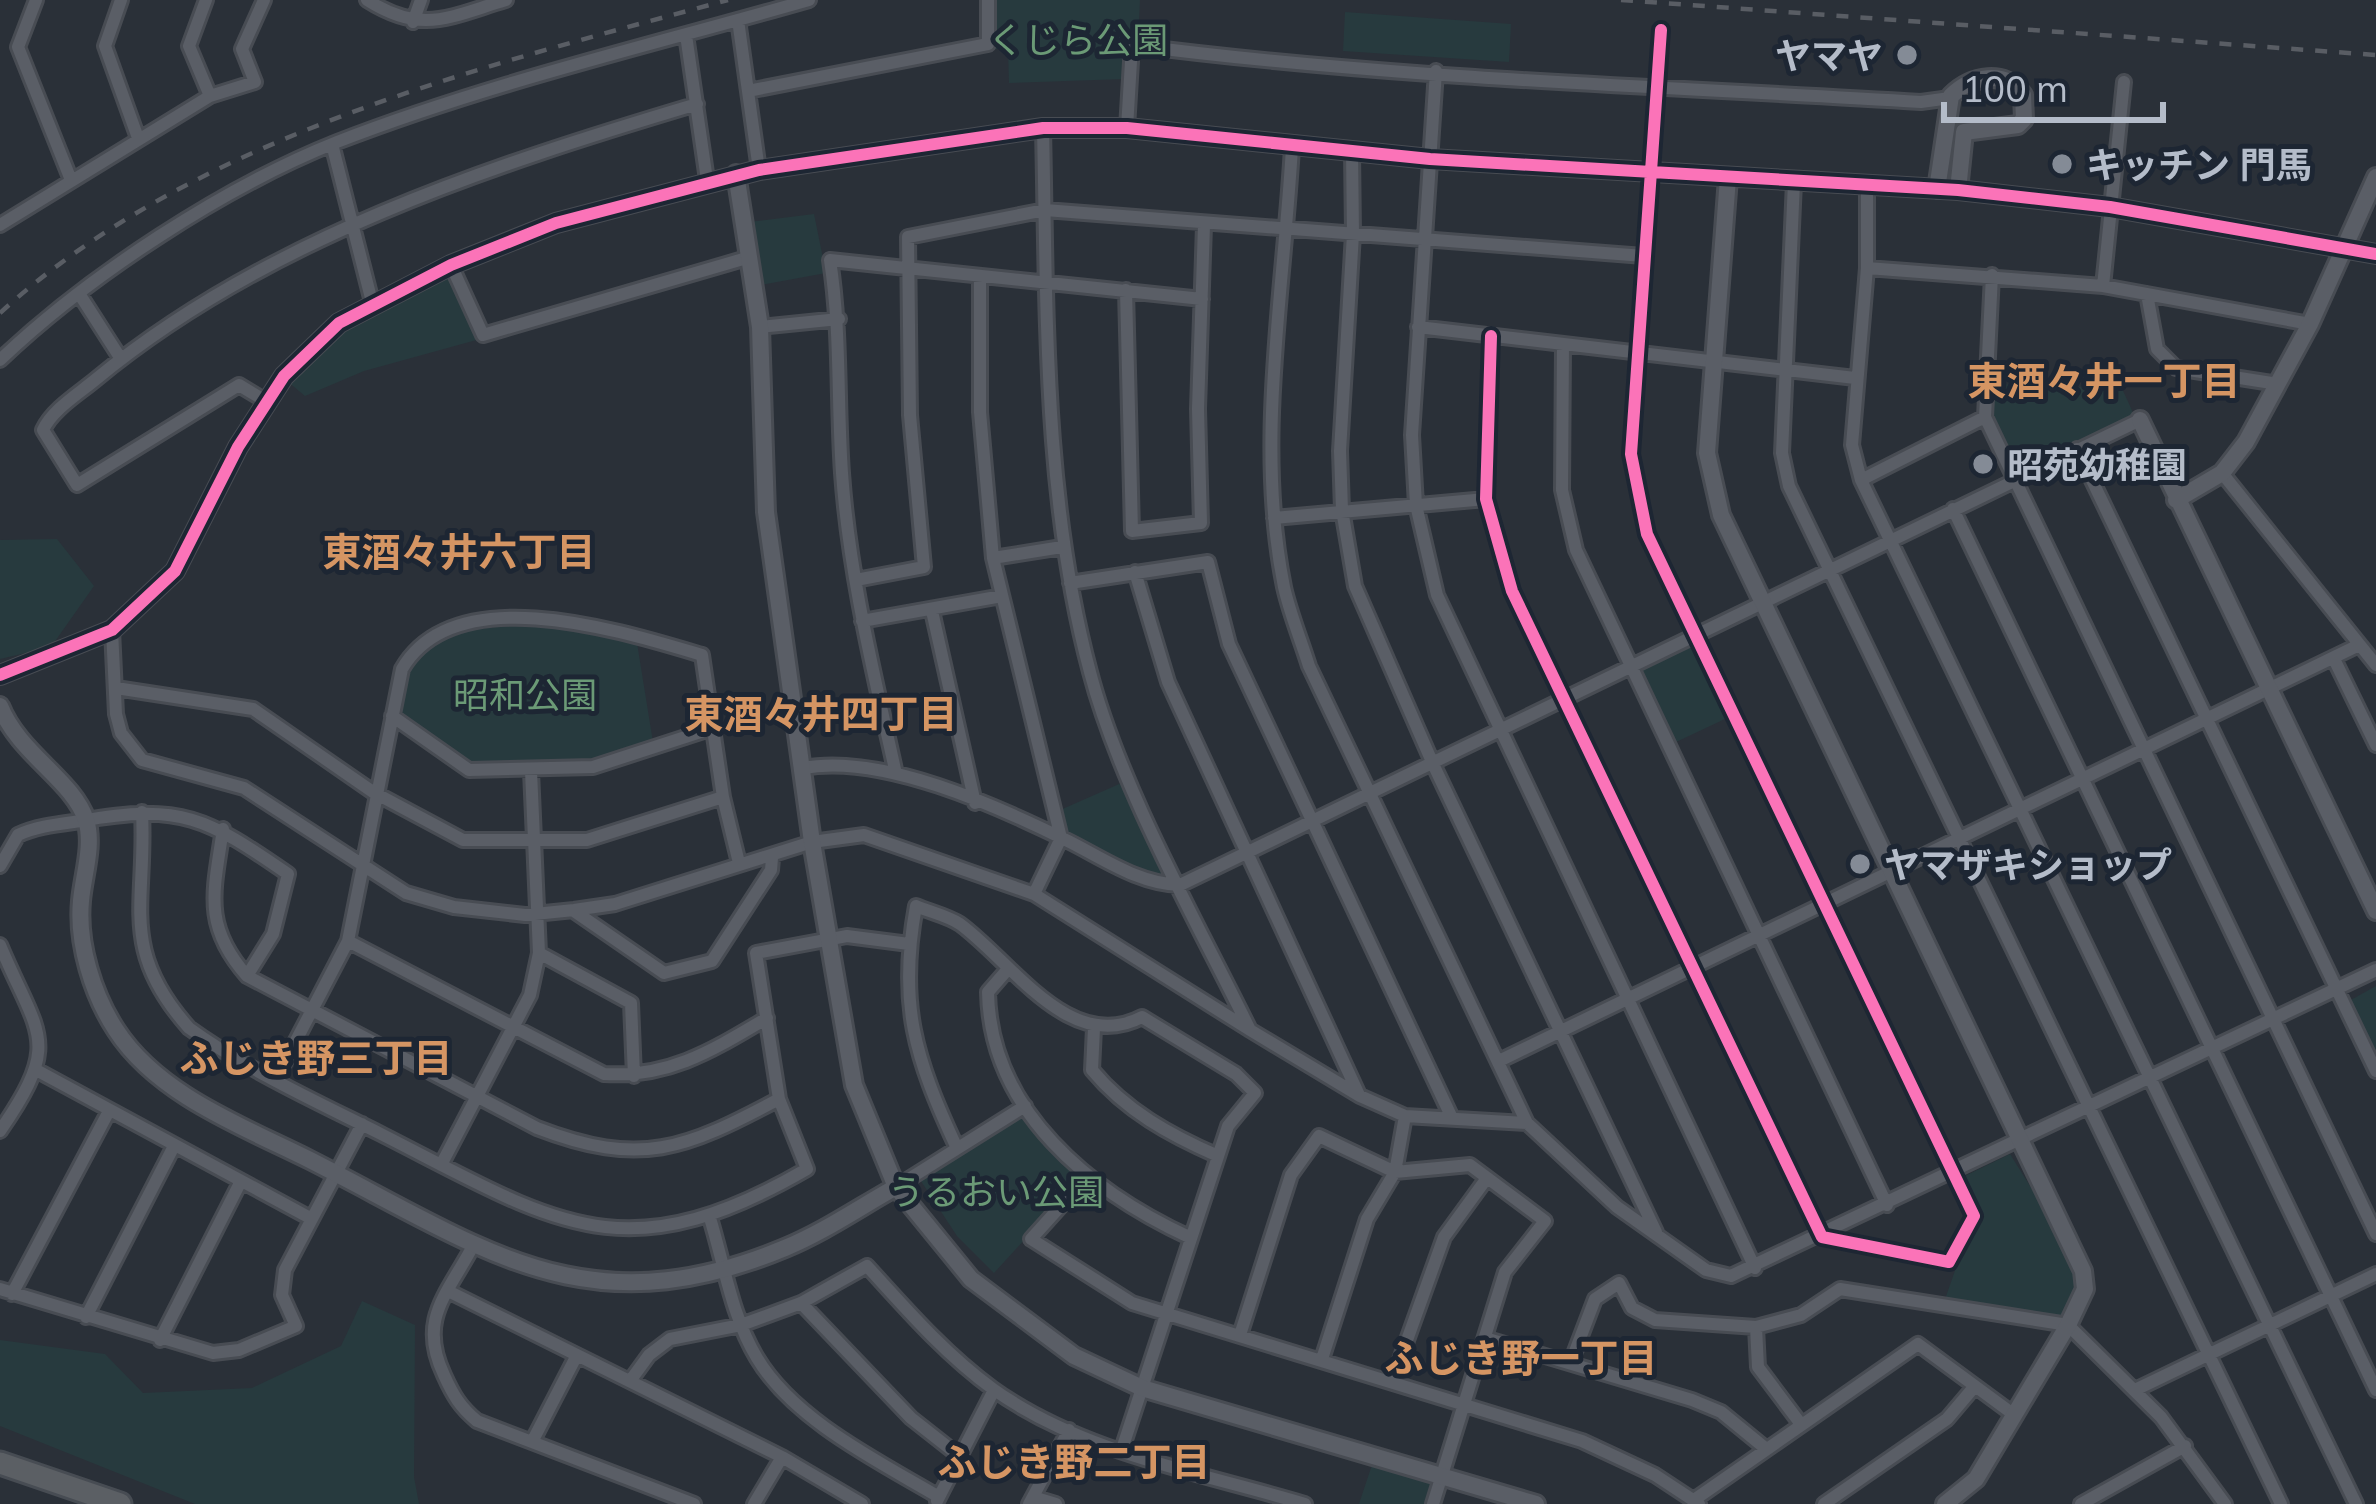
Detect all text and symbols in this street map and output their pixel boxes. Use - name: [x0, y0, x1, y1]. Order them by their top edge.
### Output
- park label: くじら公園: [988, 17, 1168, 62]
- place label: ヤマヤ: [1775, 33, 1883, 78]
- marker: ヤマヤ: [1894, 42, 1920, 68]
- scale bar: [1944, 48, 2163, 122]
- text: 100 m: [1962, 66, 2068, 111]
- place label: キッチン 門馬: [2086, 142, 2312, 187]
- marker: キッチン 門馬: [2049, 151, 2075, 177]
- district label: 東酒々井一丁目: [1967, 356, 2241, 405]
- place label: 昭苑幼稚園: [2007, 442, 2187, 487]
- marker: 昭苑幼稚園: [1970, 451, 1996, 477]
- district label: 東酒々井六丁目: [322, 527, 596, 576]
- park label: 昭和公園: [453, 672, 597, 717]
- district label: 東酒々井四丁目: [684, 689, 958, 738]
- place label: ヤマザキショップ: [1884, 842, 2172, 887]
- marker: ヤマザキショップ: [1847, 851, 1873, 877]
- district label: ふじき野三丁目: [179, 1033, 453, 1082]
- park label: うるおい公園: [888, 1169, 1104, 1214]
- district label: ふじき野一丁目: [1384, 1333, 1658, 1382]
- district label: ふじき野二丁目: [937, 1437, 1211, 1486]

